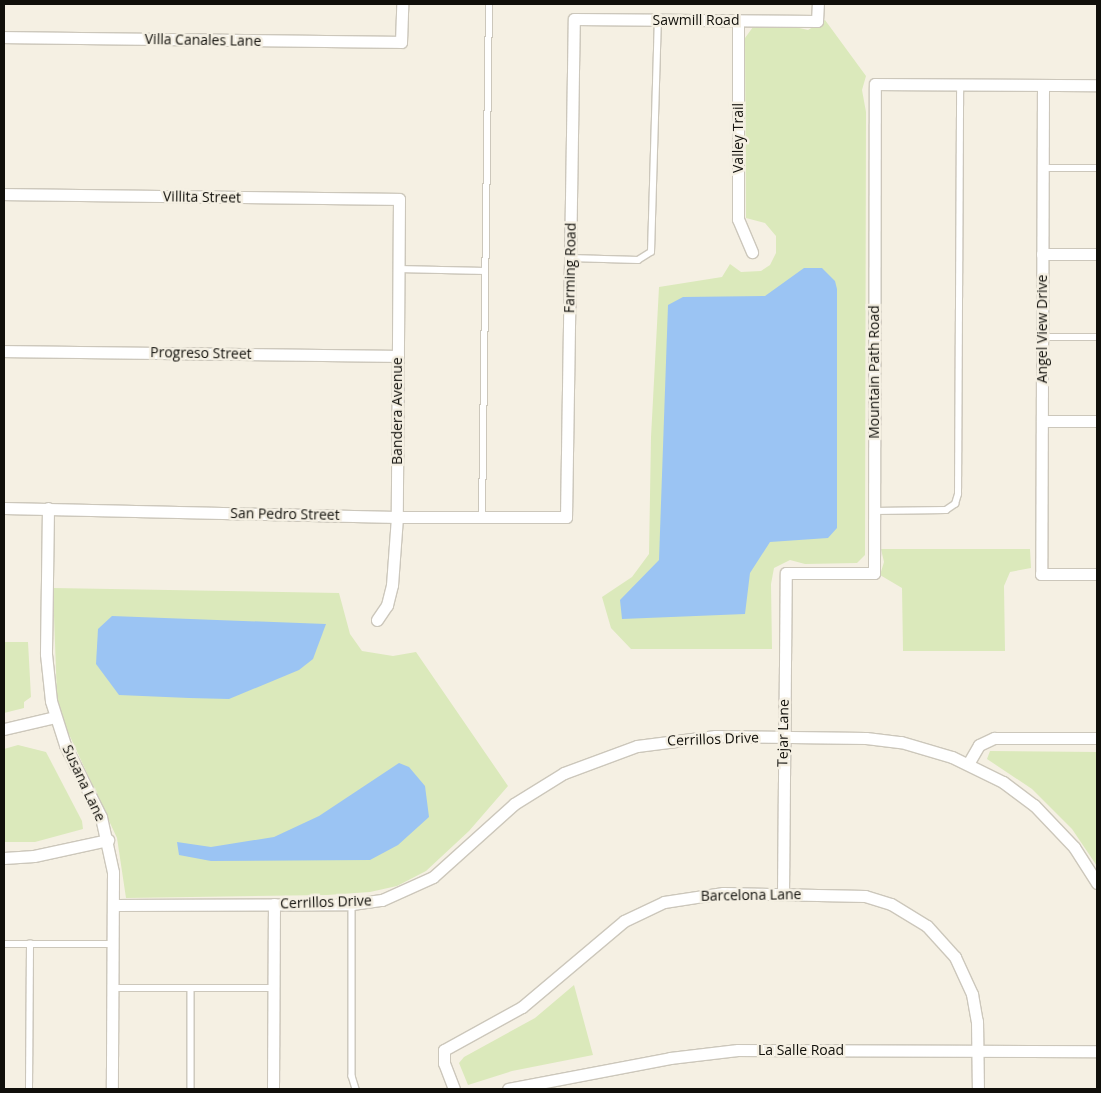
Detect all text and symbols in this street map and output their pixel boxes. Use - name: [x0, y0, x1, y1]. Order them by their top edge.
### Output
- street label: Sawmill Road: [653, 12, 739, 28]
- street label: Villa Canales Lane: [145, 31, 261, 49]
- street label: Valley Trail: [730, 103, 746, 173]
- street label: Villita Street: [163, 188, 241, 206]
- street label: Farming Road: [561, 223, 579, 313]
- street label: Angel View Drive: [1034, 275, 1050, 383]
- street label: Mountain Path Road: [866, 305, 882, 439]
- street label: Progreso Street: [150, 344, 252, 362]
- street label: Bandera Avenue: [389, 357, 405, 465]
- street label: San Pedro Street: [230, 505, 340, 523]
- street label: Tejar Lane: [774, 699, 792, 767]
- street label: Cerrillos Drive: [667, 729, 759, 749]
- street label: Susana Lane: [59, 742, 109, 824]
- street label: Barcelona Lane: [701, 886, 801, 904]
- street label: Cerrillos Drive: [280, 892, 372, 912]
- street label: La Salle Road: [758, 1042, 844, 1058]

